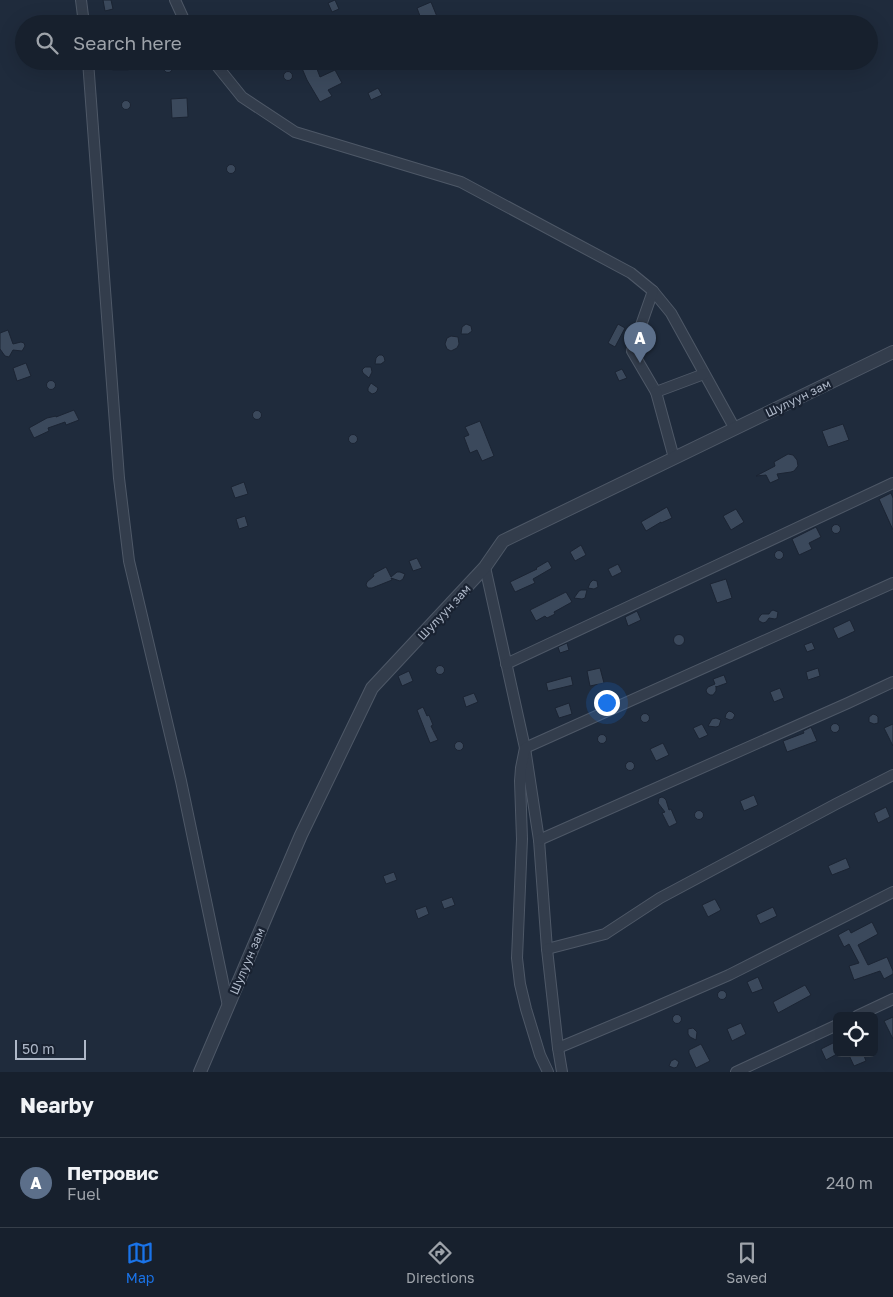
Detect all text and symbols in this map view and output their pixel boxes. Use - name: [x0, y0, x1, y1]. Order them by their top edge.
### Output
- search box: [15, 15, 878, 70]
- icon: search: [33, 29, 61, 57]
- text: Search here: [73, 31, 182, 54]
- pin: A: [624, 322, 656, 363]
- street label: Шулуун зам: [763, 376, 833, 420]
- street label: Шулуун зам: [414, 581, 474, 643]
- your location: [594, 690, 620, 716]
- street label: Шулуун зам: [226, 925, 268, 997]
- map controls: [833, 1012, 878, 1057]
- button: locate: [833, 1012, 878, 1057]
- scale bar: [15, 1037, 86, 1060]
- text: 50 m: [22, 1040, 55, 1057]
- text: Nearby: [20, 1092, 94, 1118]
- text: Петровис: [67, 1161, 159, 1184]
- text: A: [30, 1173, 42, 1193]
- text: 240 m: [826, 1173, 873, 1193]
- text: Fuel: [67, 1184, 101, 1204]
- tab: Map: [126, 1239, 154, 1286]
- tab: Directions: [406, 1239, 475, 1286]
- tab: Saved: [726, 1239, 767, 1286]

